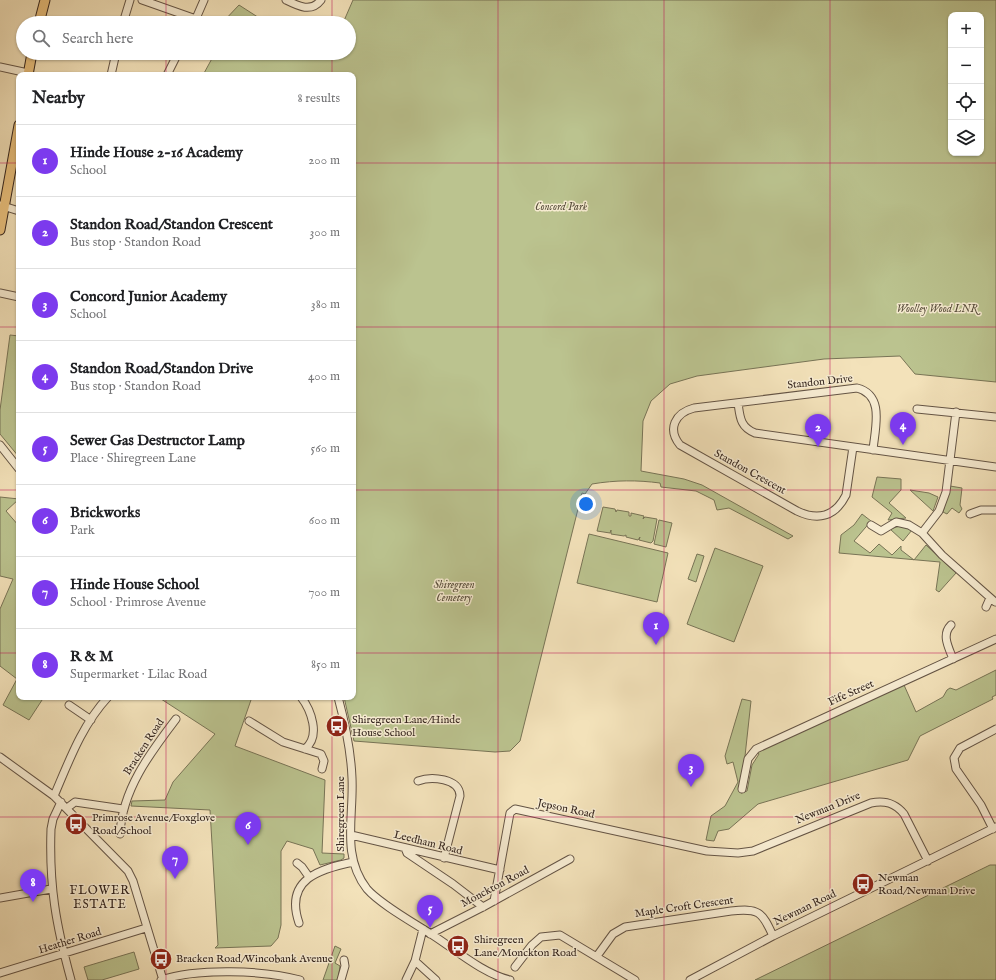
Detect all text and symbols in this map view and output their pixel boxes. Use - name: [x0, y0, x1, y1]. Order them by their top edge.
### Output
- map controls: [948, 12, 984, 156]
- button: +: [948, 12, 984, 48]
- search box: [16, 16, 356, 60]
- icon: search: [30, 27, 52, 49]
- text: Search here: [62, 29, 133, 48]
- button: −: [948, 48, 984, 84]
- button: locate: [948, 84, 984, 120]
- text: Nearby: [32, 88, 85, 109]
- text: 8 results: [297, 90, 340, 107]
- button: layers: [948, 120, 984, 156]
- text: Hinde House 2-16 Academy: [70, 143, 243, 162]
- text: 1: [43, 152, 47, 169]
- text: 200 m: [308, 152, 340, 169]
- text: School: [70, 162, 107, 179]
- park label: Concord Park: [535, 200, 588, 214]
- text: Standon Road/Standon Crescent: [70, 215, 273, 234]
- text: 2: [42, 224, 48, 241]
- text: 300 m: [309, 224, 340, 241]
- text: Bus stop · Standon Road: [70, 234, 201, 251]
- text: Concord Junior Academy: [70, 287, 227, 306]
- text: 3: [43, 296, 47, 313]
- text: 380 m: [311, 296, 340, 313]
- park label: Woolley Wood LNR: [897, 302, 981, 316]
- text: School: [70, 306, 107, 323]
- text: Standon Road/Standon Drive: [70, 359, 253, 378]
- text: 4: [42, 368, 48, 385]
- text: 400 m: [308, 368, 340, 385]
- street label: Standon Drive: [787, 372, 853, 392]
- text: Bus stop · Standon Road: [70, 378, 201, 395]
- pin: 4: [890, 412, 916, 445]
- pin: 2: [805, 414, 831, 447]
- text: Sewer Gas Destructor Lamp: [70, 431, 245, 450]
- text: 5: [43, 440, 47, 457]
- text: 560 m: [311, 440, 340, 457]
- street label: Standon Crescent: [712, 446, 789, 498]
- text: Place · Shiregreen Lane: [70, 450, 196, 467]
- your location: [576, 494, 596, 514]
- text: Brickworks: [70, 503, 140, 522]
- text: 6: [42, 512, 48, 529]
- text: 600 m: [309, 512, 340, 529]
- text: Park: [70, 522, 95, 539]
- text: Hinde House School: [70, 575, 199, 594]
- park label: Shiregreen Cemetery: [433, 578, 475, 605]
- text: 7: [42, 584, 48, 601]
- text: 700 m: [308, 584, 340, 601]
- text: School · Primrose Avenue: [70, 594, 206, 611]
- pin: 1: [643, 612, 669, 645]
- text: R & M: [70, 647, 113, 666]
- text: 8: [42, 656, 48, 673]
- text: 850 m: [311, 656, 340, 673]
- text: Supermarket · Lilac Road: [70, 666, 207, 683]
- street label: Fife Street: [826, 677, 876, 709]
- bus stop icon: Shiregreen Lane/Hinde House School: [324, 713, 350, 739]
- place label: Shiregreen Lane/Hinde House School: [352, 713, 460, 740]
- street label: Bracken Road: [120, 716, 168, 778]
- pin: 3: [678, 754, 704, 787]
- street label: Shiregreen Lane: [334, 776, 348, 852]
- street label: Newman Drive: [794, 789, 862, 827]
- street label: Jepson Road: [534, 796, 596, 822]
- bus stop icon: Primrose Avenue/Foxglove Road/School: [63, 811, 89, 837]
- place label: Primrose Avenue/Foxglove Road/School: [92, 811, 215, 838]
- pin: 6: [235, 812, 261, 845]
- street label: Leedham Road: [392, 828, 464, 858]
- pin: 7: [162, 846, 188, 879]
- street label: Monckton Road: [458, 863, 532, 911]
- pin: 8: [20, 869, 46, 902]
- bus stop icon: Newman Road/Newman Drive: [850, 871, 876, 897]
- place label: Newman Road/Newman Drive: [878, 871, 975, 898]
- district label: FLOWER ESTATE: [70, 883, 130, 912]
- street label: Newman Road: [771, 887, 839, 929]
- street label: Maple Croft Crescent: [634, 893, 734, 921]
- pin: 5: [417, 895, 443, 928]
- street label: Heather Road: [37, 925, 103, 957]
- bus stop icon: Shiregreen Lane/Monckton Road: [445, 933, 471, 959]
- place label: Shiregreen Lane/Monckton Road: [474, 933, 577, 960]
- bus stop icon: Bracken Road/Wincobank Avenue: [148, 946, 174, 972]
- place label: Bracken Road/Wincobank Avenue: [176, 952, 333, 966]

